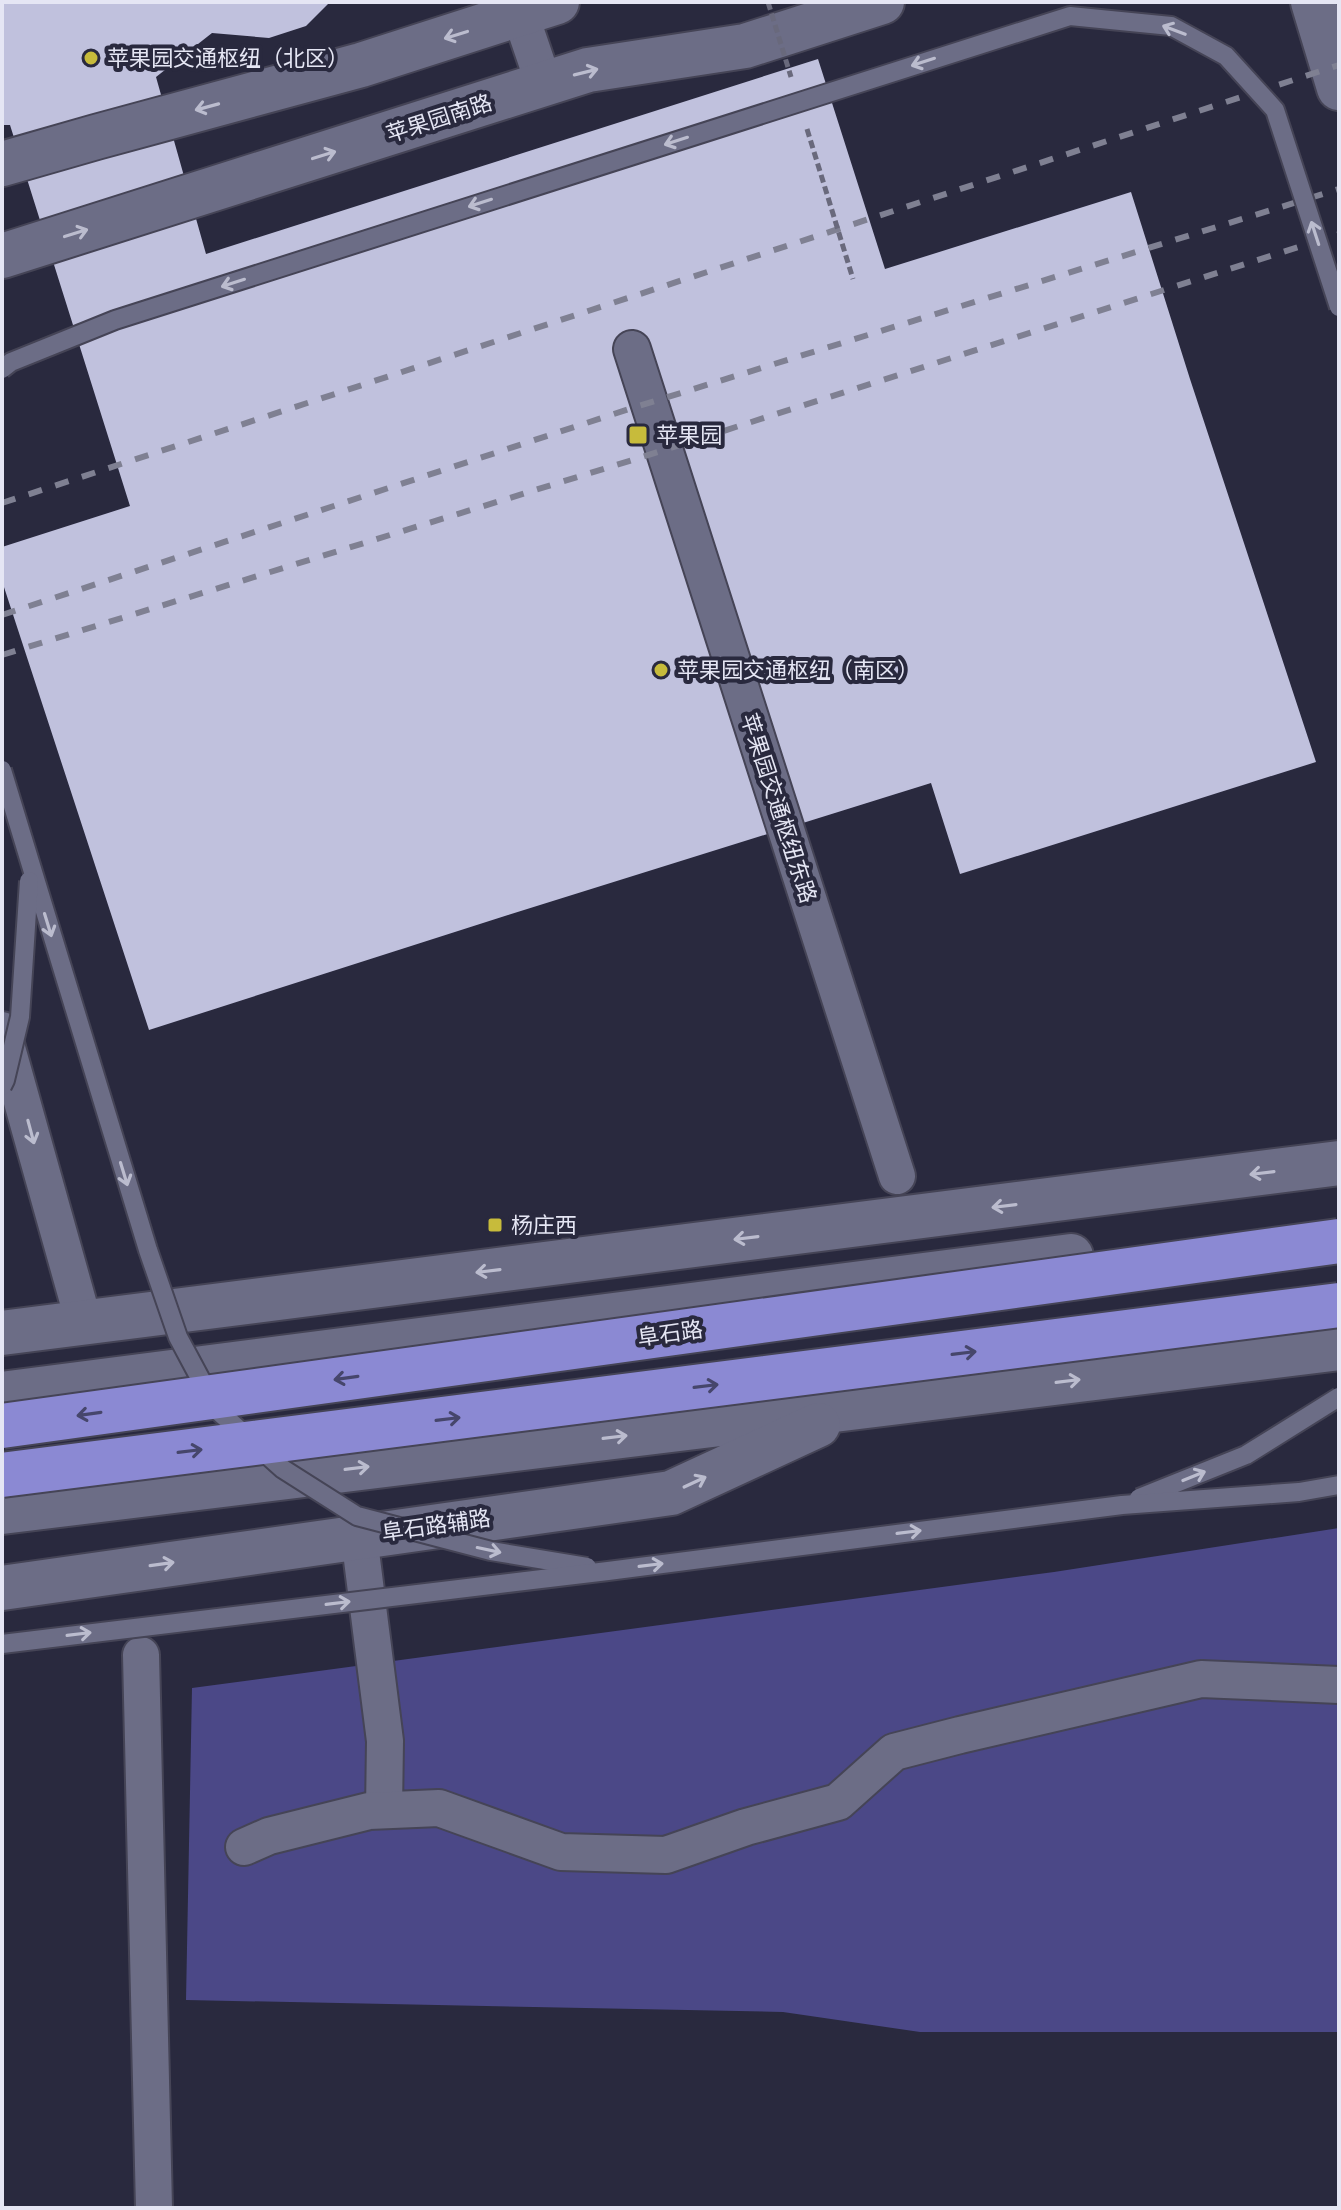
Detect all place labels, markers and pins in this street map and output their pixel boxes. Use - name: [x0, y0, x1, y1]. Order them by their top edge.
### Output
- place label: 苹果园交通枢纽（北区）: [107, 45, 349, 72]
- marker: 苹果园交通枢纽（北区）: [82, 49, 100, 67]
- place label: 苹果园: [656, 422, 722, 449]
- marker: 苹果园: [627, 424, 649, 446]
- place label: 苹果园交通枢纽（南区）: [677, 657, 919, 684]
- marker: 苹果园交通枢纽（南区）: [652, 661, 670, 679]
- place label: 杨庄西: [511, 1212, 577, 1239]
- marker: 杨庄西: [486, 1216, 504, 1234]

